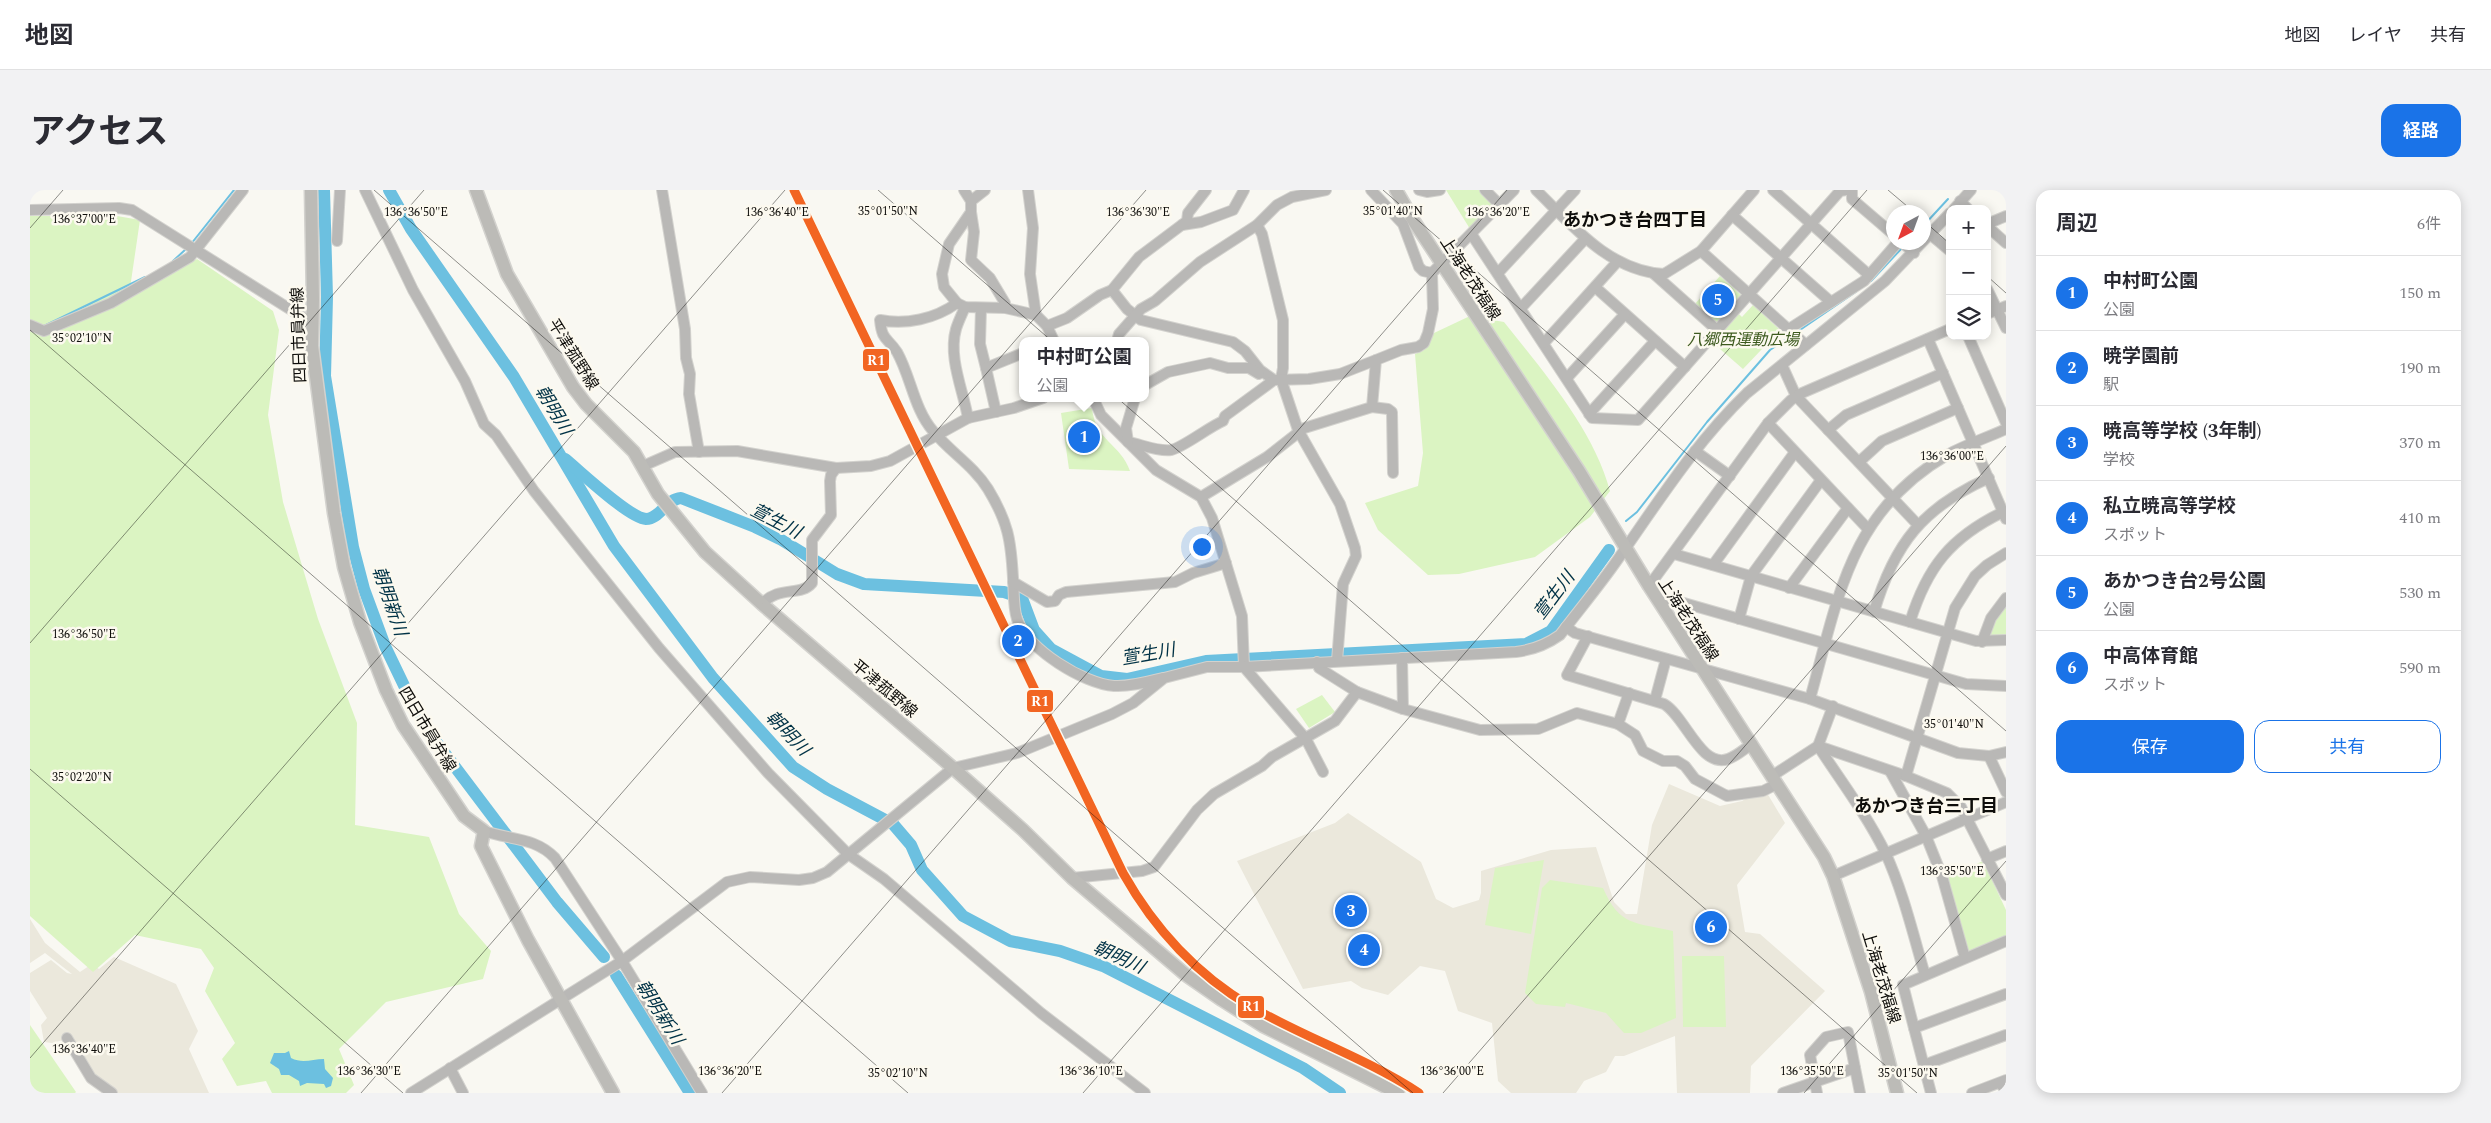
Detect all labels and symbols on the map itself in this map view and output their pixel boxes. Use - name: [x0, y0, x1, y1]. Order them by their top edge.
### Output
- text: 35°01'50"N: [858, 202, 918, 221]
- text: 35°01'40"N: [1363, 202, 1423, 221]
- text: 136°36'50"E: [384, 203, 448, 222]
- text: 136°36'40"E: [745, 203, 809, 222]
- text: 136°36'30"E: [1106, 203, 1170, 222]
- text: 136°36'20"E: [1466, 203, 1530, 222]
- north arrow: [1886, 205, 1931, 250]
- district label: あかつき台四丁目: [1563, 207, 1707, 234]
- text: 136°37'00"E: [52, 210, 116, 229]
- street label: 上海老茂福線: [1434, 232, 1506, 325]
- pin: 5: [1702, 281, 1734, 319]
- street label: 四日市員弁線: [285, 287, 313, 383]
- street label: 平津菰野線: [542, 314, 605, 395]
- park label: 八郷西運動広場: [1687, 328, 1801, 352]
- text: 35°02'10"N: [52, 329, 112, 348]
- line badge: R1: [862, 348, 890, 372]
- text: R1: [867, 350, 885, 371]
- water label: 朝明川: [528, 380, 580, 442]
- pin: 1: [1068, 418, 1100, 456]
- text: 136°36'00"E: [1920, 447, 1984, 466]
- water label: 萱生川: [746, 497, 808, 547]
- your location: [1189, 534, 1215, 560]
- water label: 朝明新川: [365, 563, 415, 641]
- water label: 萱生川: [1527, 564, 1583, 625]
- street label: 上海老茂福線: [1652, 573, 1724, 666]
- pin: 2: [1002, 622, 1034, 660]
- text: 136°36'50"E: [52, 625, 116, 644]
- water label: 萱生川: [1119, 636, 1179, 672]
- street label: 平津菰野線: [846, 654, 923, 724]
- street label: 四日市員弁線: [392, 682, 462, 777]
- line badge: R1: [1026, 689, 1054, 713]
- text: R1: [1031, 691, 1049, 712]
- water label: 朝明川: [759, 705, 817, 764]
- text: 35°01'40"N: [1924, 715, 1984, 734]
- text: 35°02'20"N: [52, 768, 112, 787]
- district label: あかつき台三丁目: [1854, 793, 1998, 820]
- text: 136°35'50"E: [1920, 862, 1984, 881]
- pin: 3: [1335, 892, 1367, 930]
- pin: 6: [1695, 908, 1727, 946]
- street label: 上海老茂福線: [1856, 928, 1907, 1027]
- pin: 4: [1348, 931, 1380, 969]
- water label: 朝明川: [1089, 934, 1151, 982]
- water label: 朝明新川: [629, 975, 691, 1052]
- line badge: R1: [1237, 995, 1265, 1019]
- text: R1: [1242, 996, 1260, 1017]
- text: 136°36'40"E: [52, 1040, 116, 1059]
- text: 136°36'30"E: [337, 1062, 401, 1081]
- text: 136°36'20"E: [698, 1062, 762, 1081]
- text: 136°36'10"E: [1059, 1062, 1123, 1081]
- text: 136°36'00"E: [1420, 1062, 1484, 1081]
- text: 136°35'50"E: [1780, 1062, 1844, 1081]
- text: 35°02'10"N: [868, 1064, 928, 1083]
- text: 35°01'50"N: [1878, 1064, 1938, 1083]

